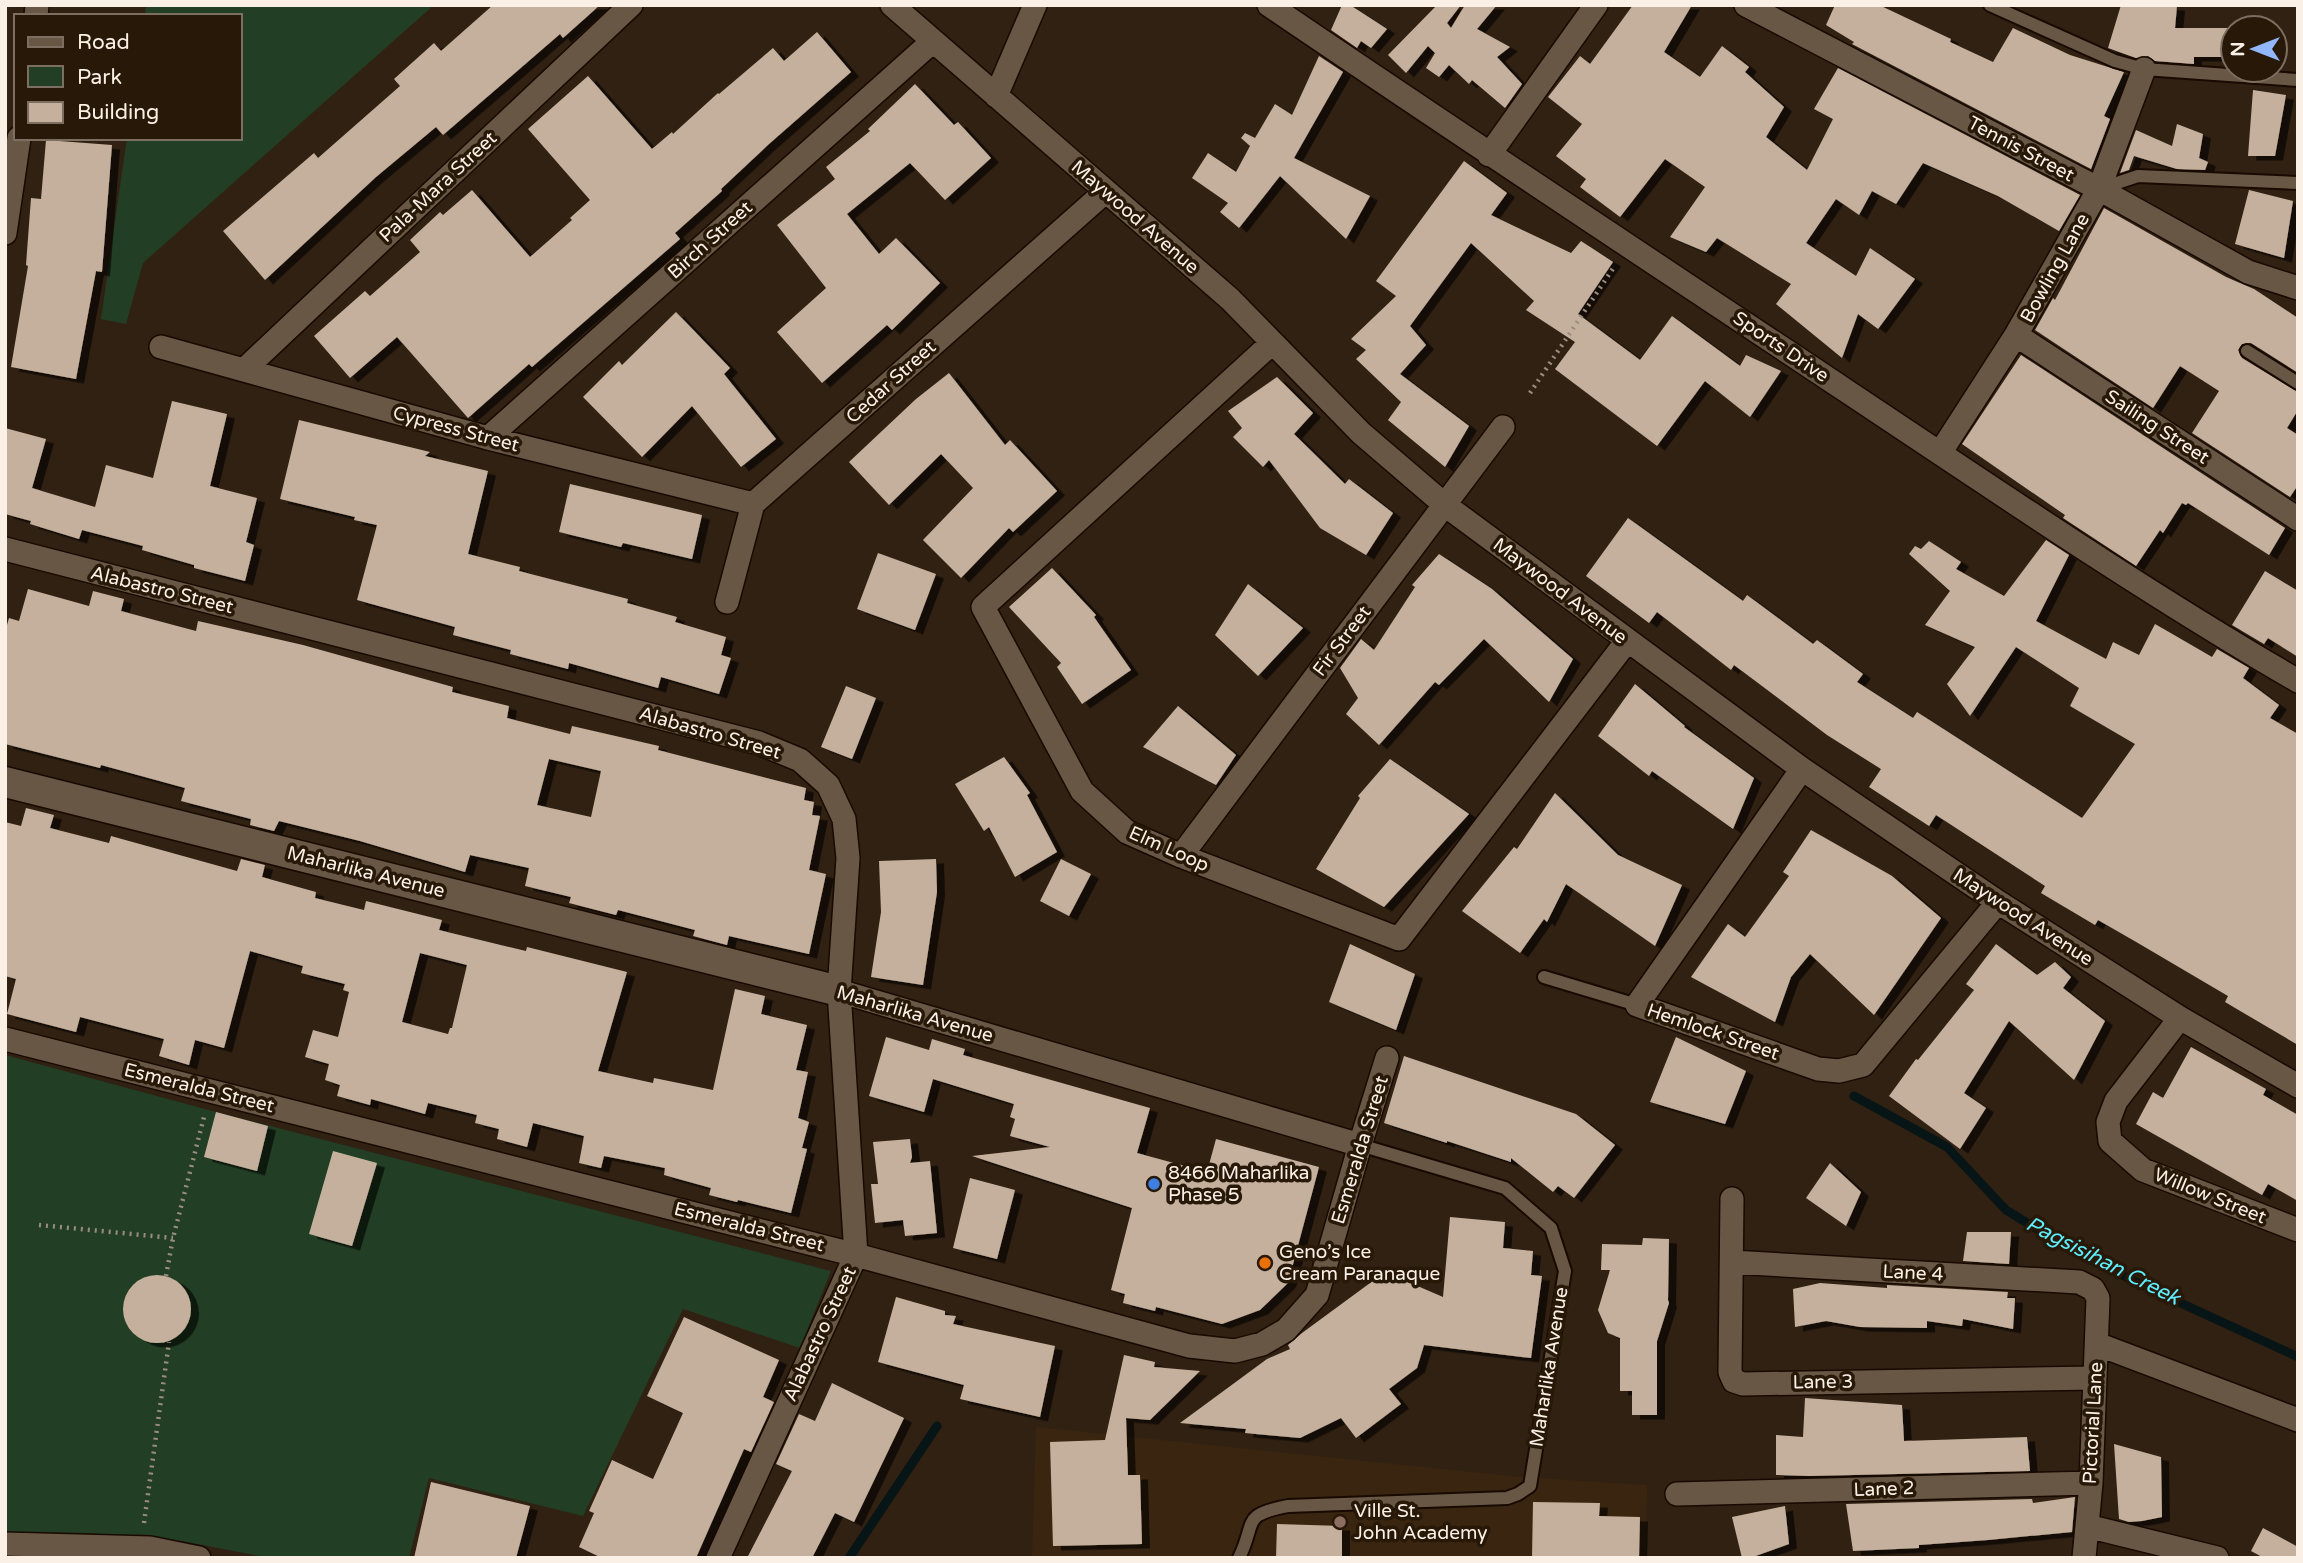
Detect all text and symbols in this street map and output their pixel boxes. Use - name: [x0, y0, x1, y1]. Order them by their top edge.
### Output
- legend: [14, 14, 242, 140]
- north arrow: [2219, 14, 2289, 84]
- text: Road: [77, 30, 130, 55]
- text: N: [2227, 41, 2249, 57]
- text: Park: [77, 65, 122, 90]
- text: Building: [77, 100, 159, 125]
- street label: Tennis Street: [1964, 112, 2078, 186]
- street label: Pala-Mara Street: [375, 127, 501, 247]
- street label: Maywood Avenue: [1067, 156, 1203, 278]
- street label: Birch Street: [663, 196, 757, 284]
- street label: Bowling Lane: [2016, 210, 2094, 326]
- street label: Sports Drive: [1729, 307, 1833, 387]
- street label: Cedar Street: [842, 336, 940, 428]
- street label: Sailing Street: [2101, 385, 2213, 469]
- street label: Cypress Street: [391, 402, 521, 456]
- street label: Maywood Avenue: [1489, 533, 1631, 649]
- street label: Alabastro Street: [88, 562, 236, 618]
- street label: Fir Street: [1308, 601, 1376, 681]
- street label: Alabastro Street: [637, 702, 783, 764]
- street label: Elm Loop: [1126, 822, 1212, 876]
- street label: Maharlika Avenue: [285, 842, 447, 902]
- street label: Maywood Avenue: [1949, 864, 2097, 970]
- street label: Maharlika Avenue: [834, 981, 996, 1047]
- street label: Hemlock Street: [1644, 999, 1782, 1065]
- street label: Esmeralda Street: [122, 1059, 276, 1117]
- street label: Esmeralda Street: [1327, 1073, 1393, 1227]
- place label: 8466 Maharlika Phase 5: [1168, 1162, 1310, 1206]
- street label: Willow Street: [2151, 1164, 2269, 1228]
- marker: 8466 Maharlika Phase 5: [1146, 1176, 1162, 1192]
- street label: Esmeralda Street: [672, 1198, 826, 1256]
- water label: Pagsisihan Creek: [2022, 1211, 2186, 1311]
- place label: Geno’s Ice Cream Paranaque: [1279, 1241, 1440, 1285]
- marker: Geno’s Ice Cream Paranaque: [1257, 1255, 1273, 1271]
- street label: Lane 4: [1882, 1260, 1944, 1286]
- street label: Alabastro Street: [779, 1263, 861, 1405]
- street label: Maharlika Avenue: [1525, 1285, 1573, 1449]
- street label: Pictorial Lane: [2079, 1361, 2107, 1485]
- street label: Lane 3: [1792, 1370, 1854, 1394]
- street label: Lane 2: [1853, 1477, 1915, 1501]
- place label: Ville St. John Academy: [1354, 1500, 1487, 1544]
- marker: Ville St. John Academy: [1332, 1514, 1348, 1530]

